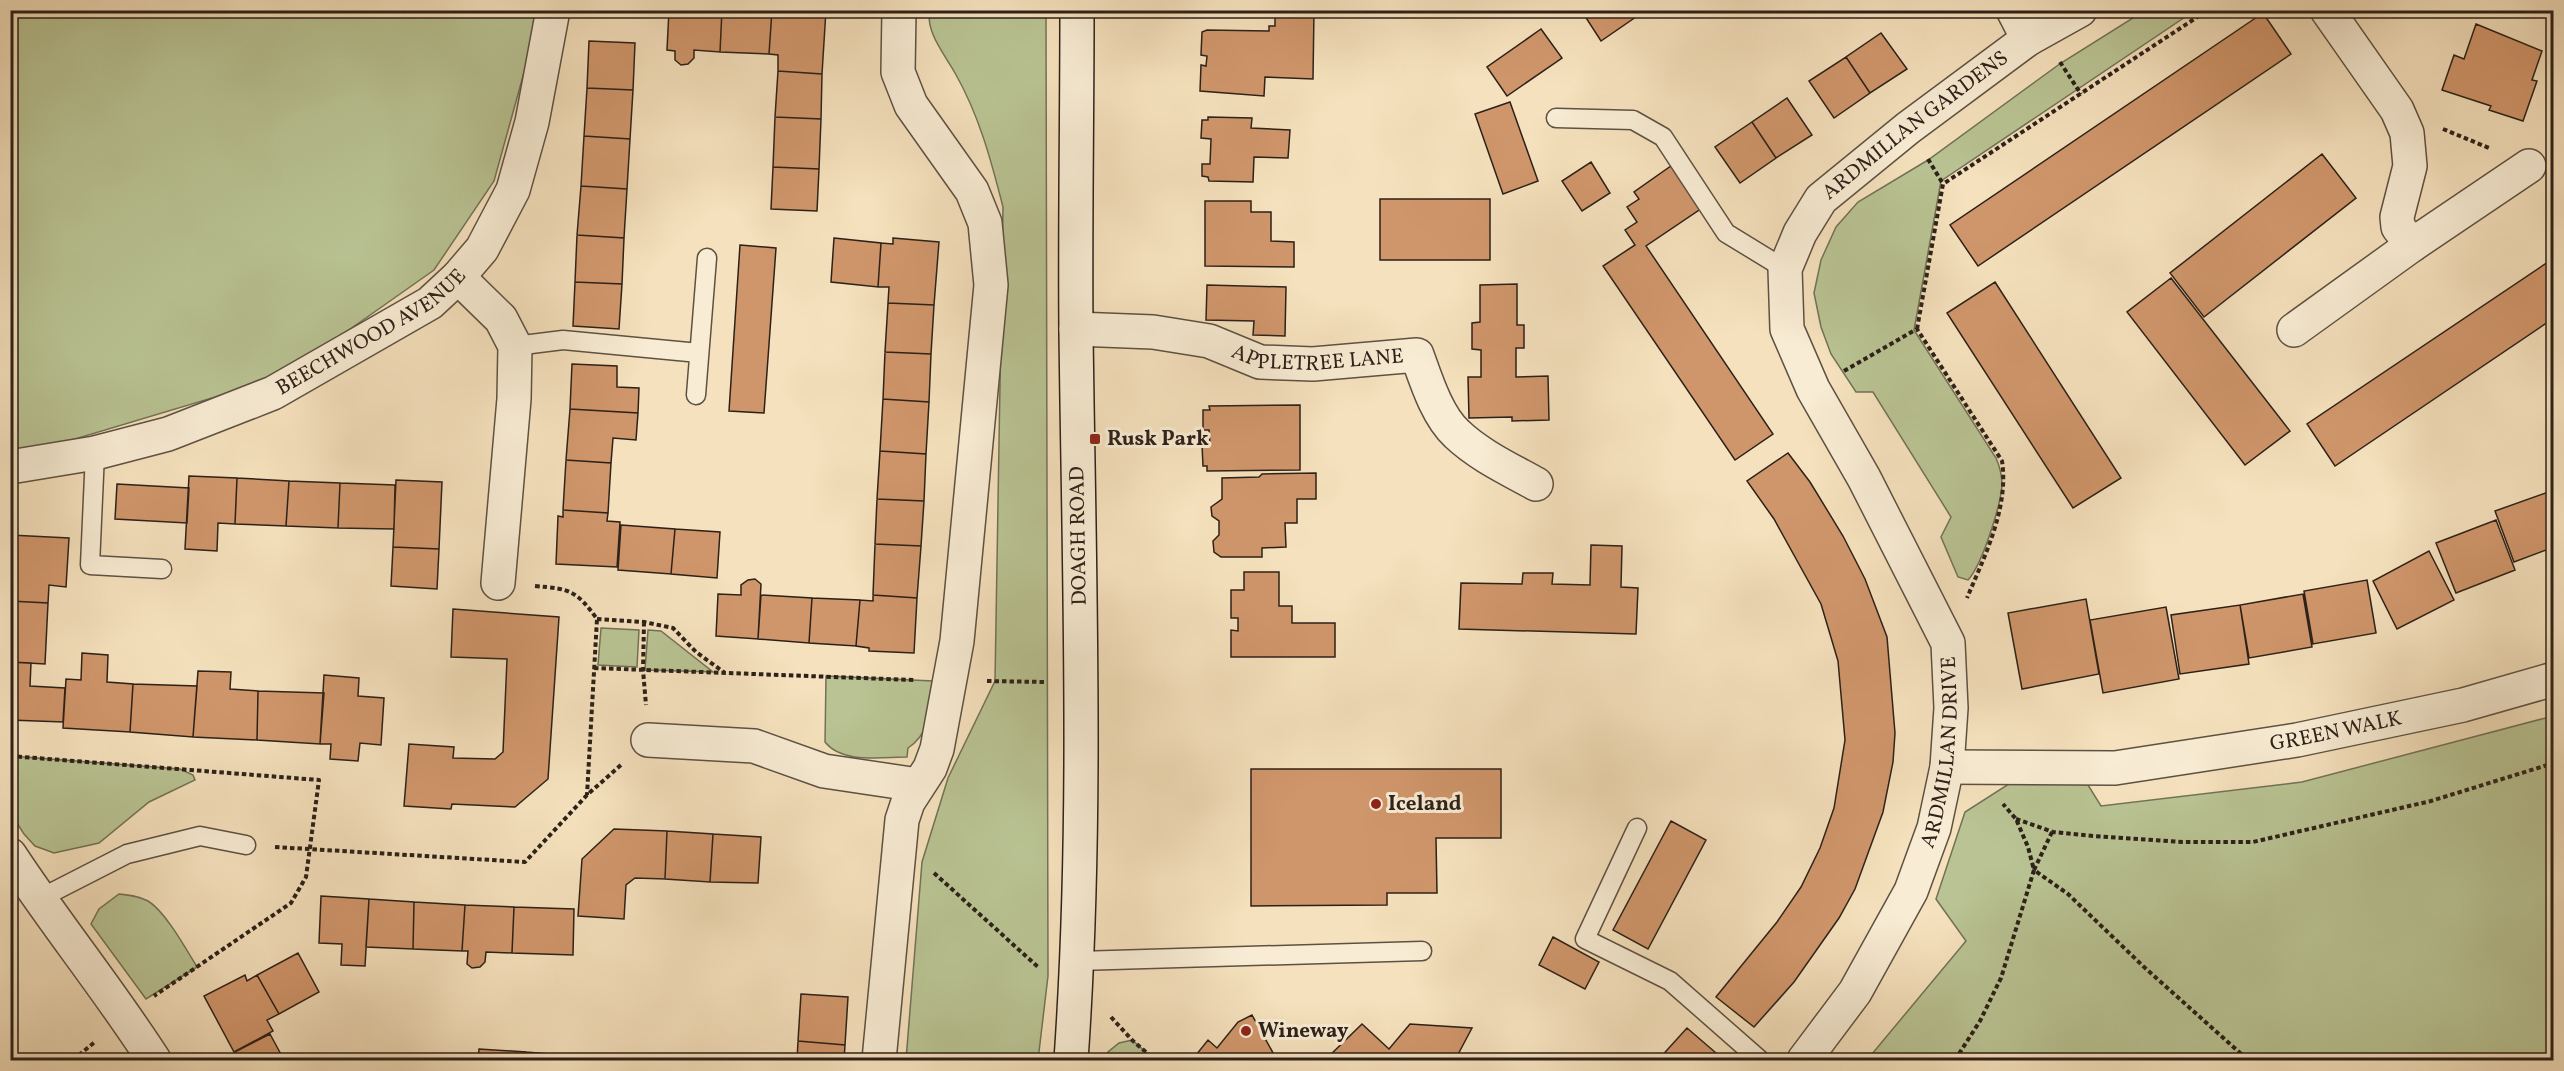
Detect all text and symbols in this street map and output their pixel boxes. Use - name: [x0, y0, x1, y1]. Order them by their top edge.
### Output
- street label: ARDMILLAN GARDENS: [1816, 44, 2014, 207]
- street label: BEECHWOOD AVENUE: [271, 263, 473, 403]
- street label: APPLETREE LANE: [1227, 337, 1405, 379]
- place label: Rusk Park: [1107, 425, 1209, 454]
- marker: Rusk Park: [1088, 432, 1102, 446]
- street label: DOAGH ROAD: [1063, 466, 1095, 606]
- street label: ARDMILLAN DRIVE: [1913, 656, 1966, 852]
- street label: GREEN WALK: [2268, 704, 2405, 758]
- place label: Iceland: [1388, 790, 1462, 819]
- marker: Iceland: [1369, 797, 1383, 811]
- place label: Wineway: [1258, 1017, 1349, 1046]
- marker: Wineway: [1239, 1024, 1253, 1038]

